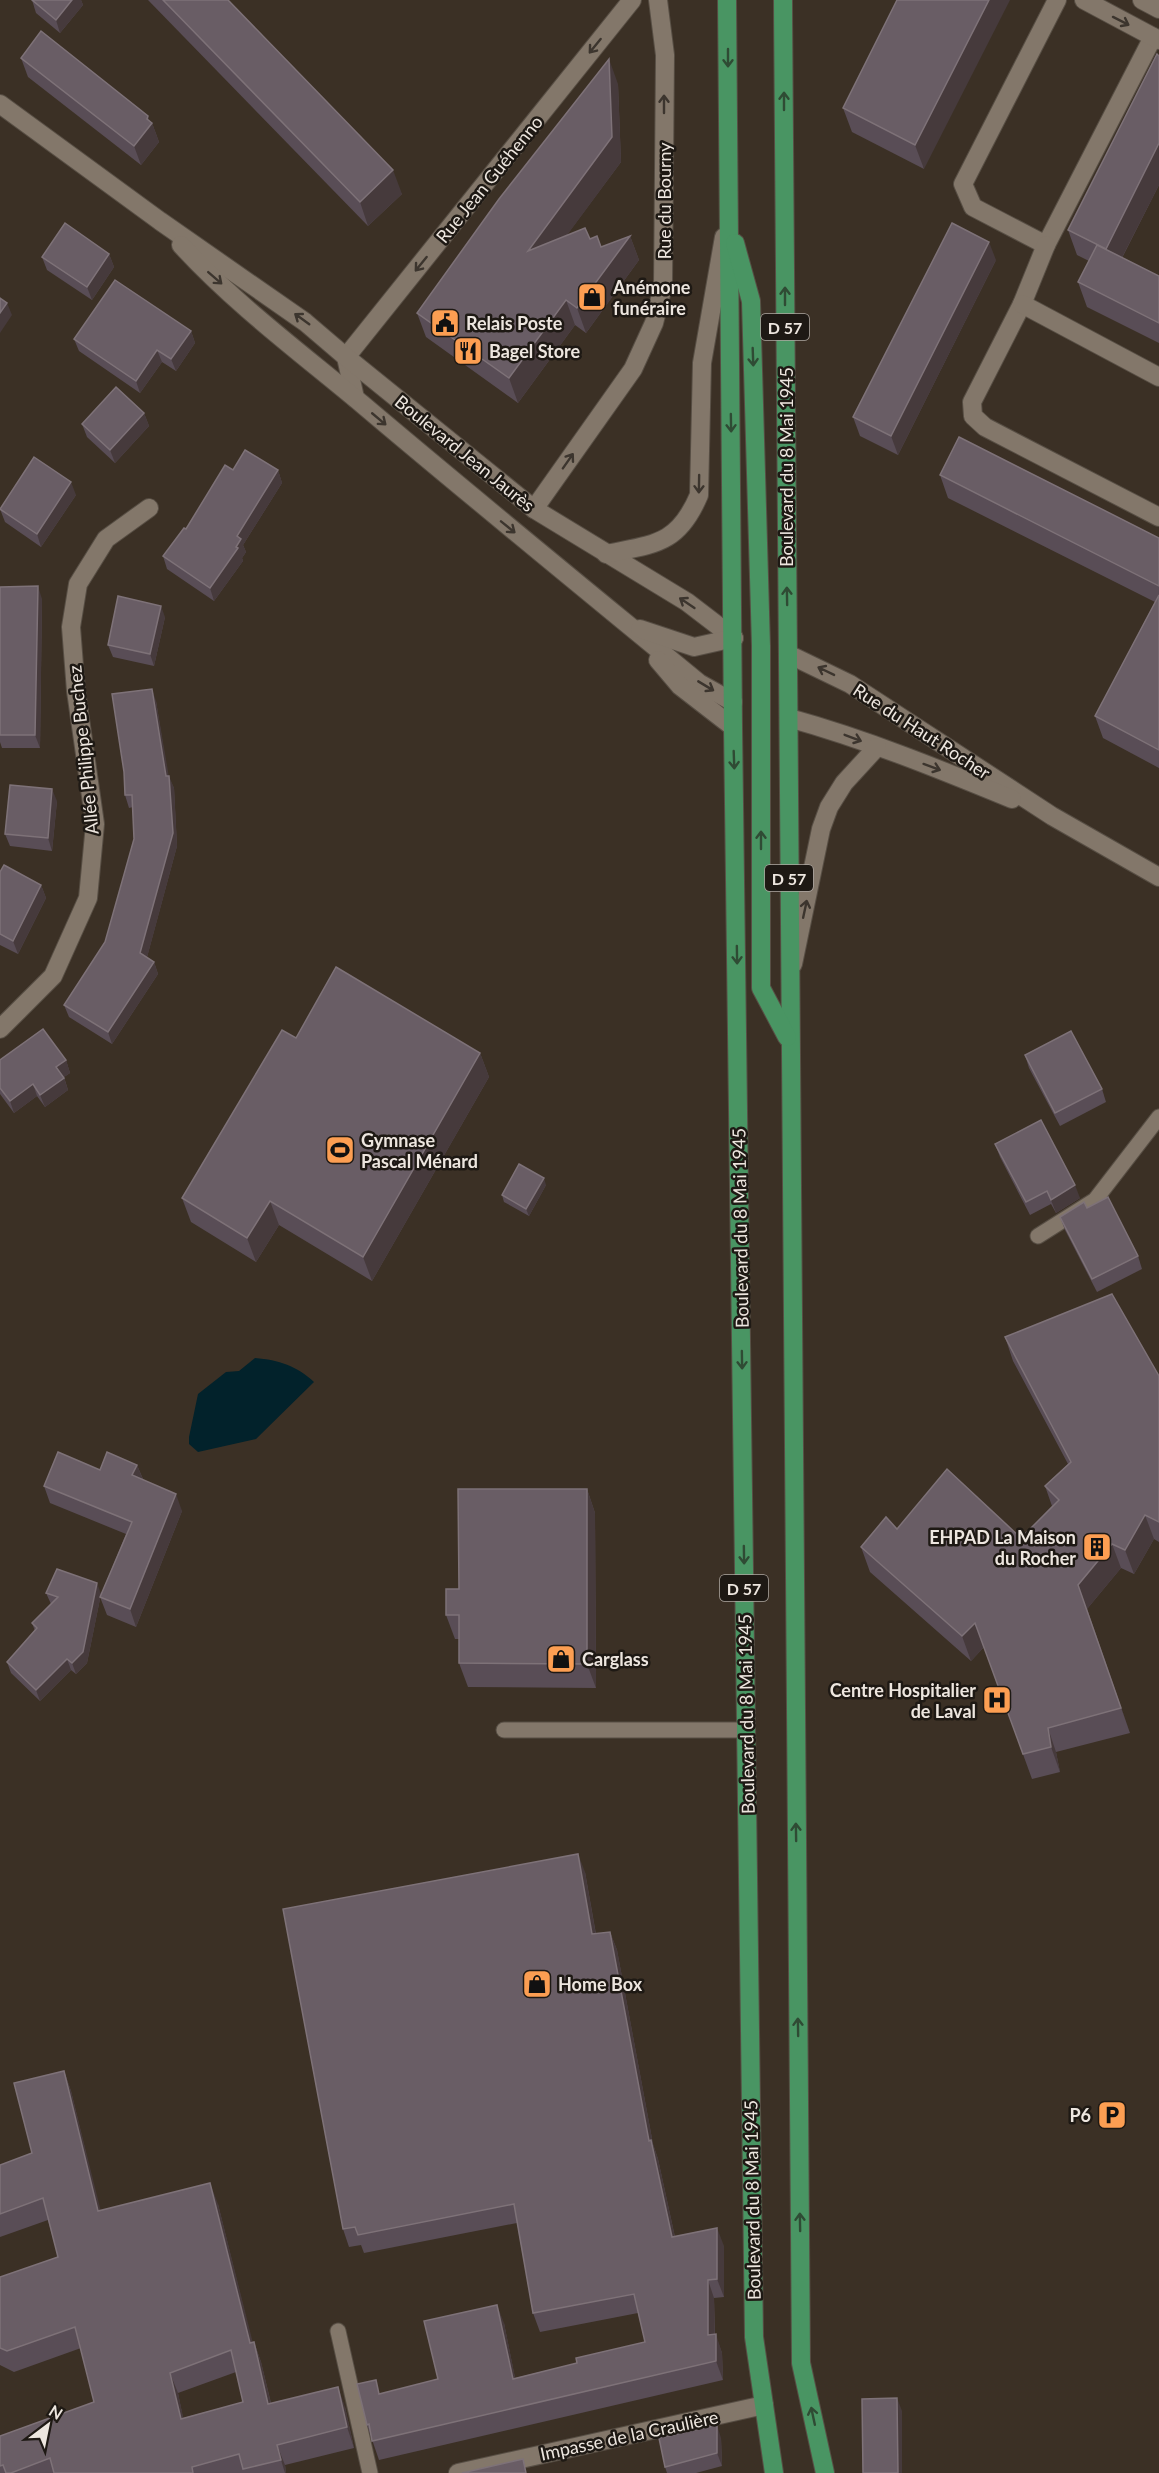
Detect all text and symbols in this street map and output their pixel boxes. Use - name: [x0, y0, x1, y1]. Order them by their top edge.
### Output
- one-way arrow: [1112, 15, 1129, 27]
- one-way arrow: [589, 38, 602, 54]
- one-way arrow: [722, 48, 734, 68]
- one-way arrow: [778, 91, 790, 111]
- one-way arrow: [658, 94, 670, 114]
- street label: Rue Jean Guéhenno: [431, 111, 547, 247]
- street label: Rue du Bourny: [653, 142, 675, 260]
- one-way arrow: [414, 255, 427, 271]
- one-way arrow: [207, 271, 222, 285]
- place label: Anémone funéraire: [612, 276, 691, 319]
- shop icon: Anémone funéraire: [576, 281, 608, 313]
- one-way arrow: [779, 286, 791, 306]
- public building icon: Relais Poste: [429, 307, 461, 339]
- place label: Relais Poste: [466, 312, 563, 334]
- one-way arrow: [294, 313, 310, 326]
- road number: D 57: [761, 314, 809, 340]
- restaurant icon: Bagel Store: [452, 335, 484, 367]
- place label: Bagel Store: [489, 340, 581, 362]
- one-way arrow: [747, 346, 758, 366]
- street label: Boulevard du 8 Mai 1945: [775, 367, 797, 567]
- street label: Boulevard Jean Jaurès: [391, 390, 539, 516]
- one-way arrow: [371, 412, 386, 426]
- one-way arrow: [725, 412, 737, 432]
- one-way arrow: [562, 454, 574, 470]
- one-way arrow: [694, 473, 705, 493]
- one-way arrow: [500, 520, 516, 533]
- one-way arrow: [781, 586, 793, 606]
- one-way arrow: [679, 597, 696, 609]
- street label: Allée Philippe Buchez: [63, 664, 103, 836]
- one-way arrow: [818, 665, 836, 677]
- street label: Rue du Haut Rocher: [849, 679, 995, 784]
- one-way arrow: [697, 681, 714, 693]
- one-way arrow: [843, 734, 862, 745]
- one-way arrow: [728, 750, 740, 770]
- one-way arrow: [922, 762, 941, 773]
- one-way arrow: [755, 830, 767, 850]
- road number: D 57: [765, 865, 813, 891]
- one-way arrow: [800, 899, 811, 919]
- one-way arrow: [731, 945, 743, 965]
- street label: Boulevard du 8 Mai 1945: [727, 1128, 753, 1328]
- place label: Gymnase Pascal Ménard: [361, 1129, 478, 1172]
- sports icon: Gymnase Pascal Ménard: [324, 1134, 356, 1166]
- one-way arrow: [736, 1350, 747, 1370]
- place label: EHPAD La Maison du Rocher: [929, 1526, 1076, 1569]
- building icon: EHPAD La Maison du Rocher: [1081, 1531, 1113, 1563]
- one-way arrow: [738, 1545, 750, 1565]
- road number: D 57: [720, 1575, 768, 1601]
- street label: Boulevard du 8 Mai 1945: [733, 1614, 759, 1814]
- shop icon: Carglass: [545, 1643, 577, 1675]
- place label: Carglass: [582, 1648, 649, 1670]
- place label: Centre Hospitalier de Laval: [830, 1679, 976, 1722]
- hospital icon: Centre Hospitalier de Laval: [981, 1684, 1013, 1716]
- one-way arrow: [790, 1823, 802, 1843]
- shop icon: Home Box: [521, 1968, 553, 2000]
- place label: Home Box: [558, 1973, 643, 1995]
- one-way arrow: [792, 2018, 804, 2038]
- parking icon: P6: [1096, 2099, 1128, 2131]
- street label: Boulevard du 8 Mai 1945: [739, 2100, 765, 2300]
- place label: P6: [1069, 2104, 1091, 2126]
- one-way arrow: [794, 2213, 806, 2233]
- north arrow: [18, 2395, 78, 2455]
- text: N: [46, 2401, 66, 2423]
- street label: Impasse de la Craulière: [538, 2405, 720, 2465]
- one-way arrow: [806, 2407, 818, 2426]

